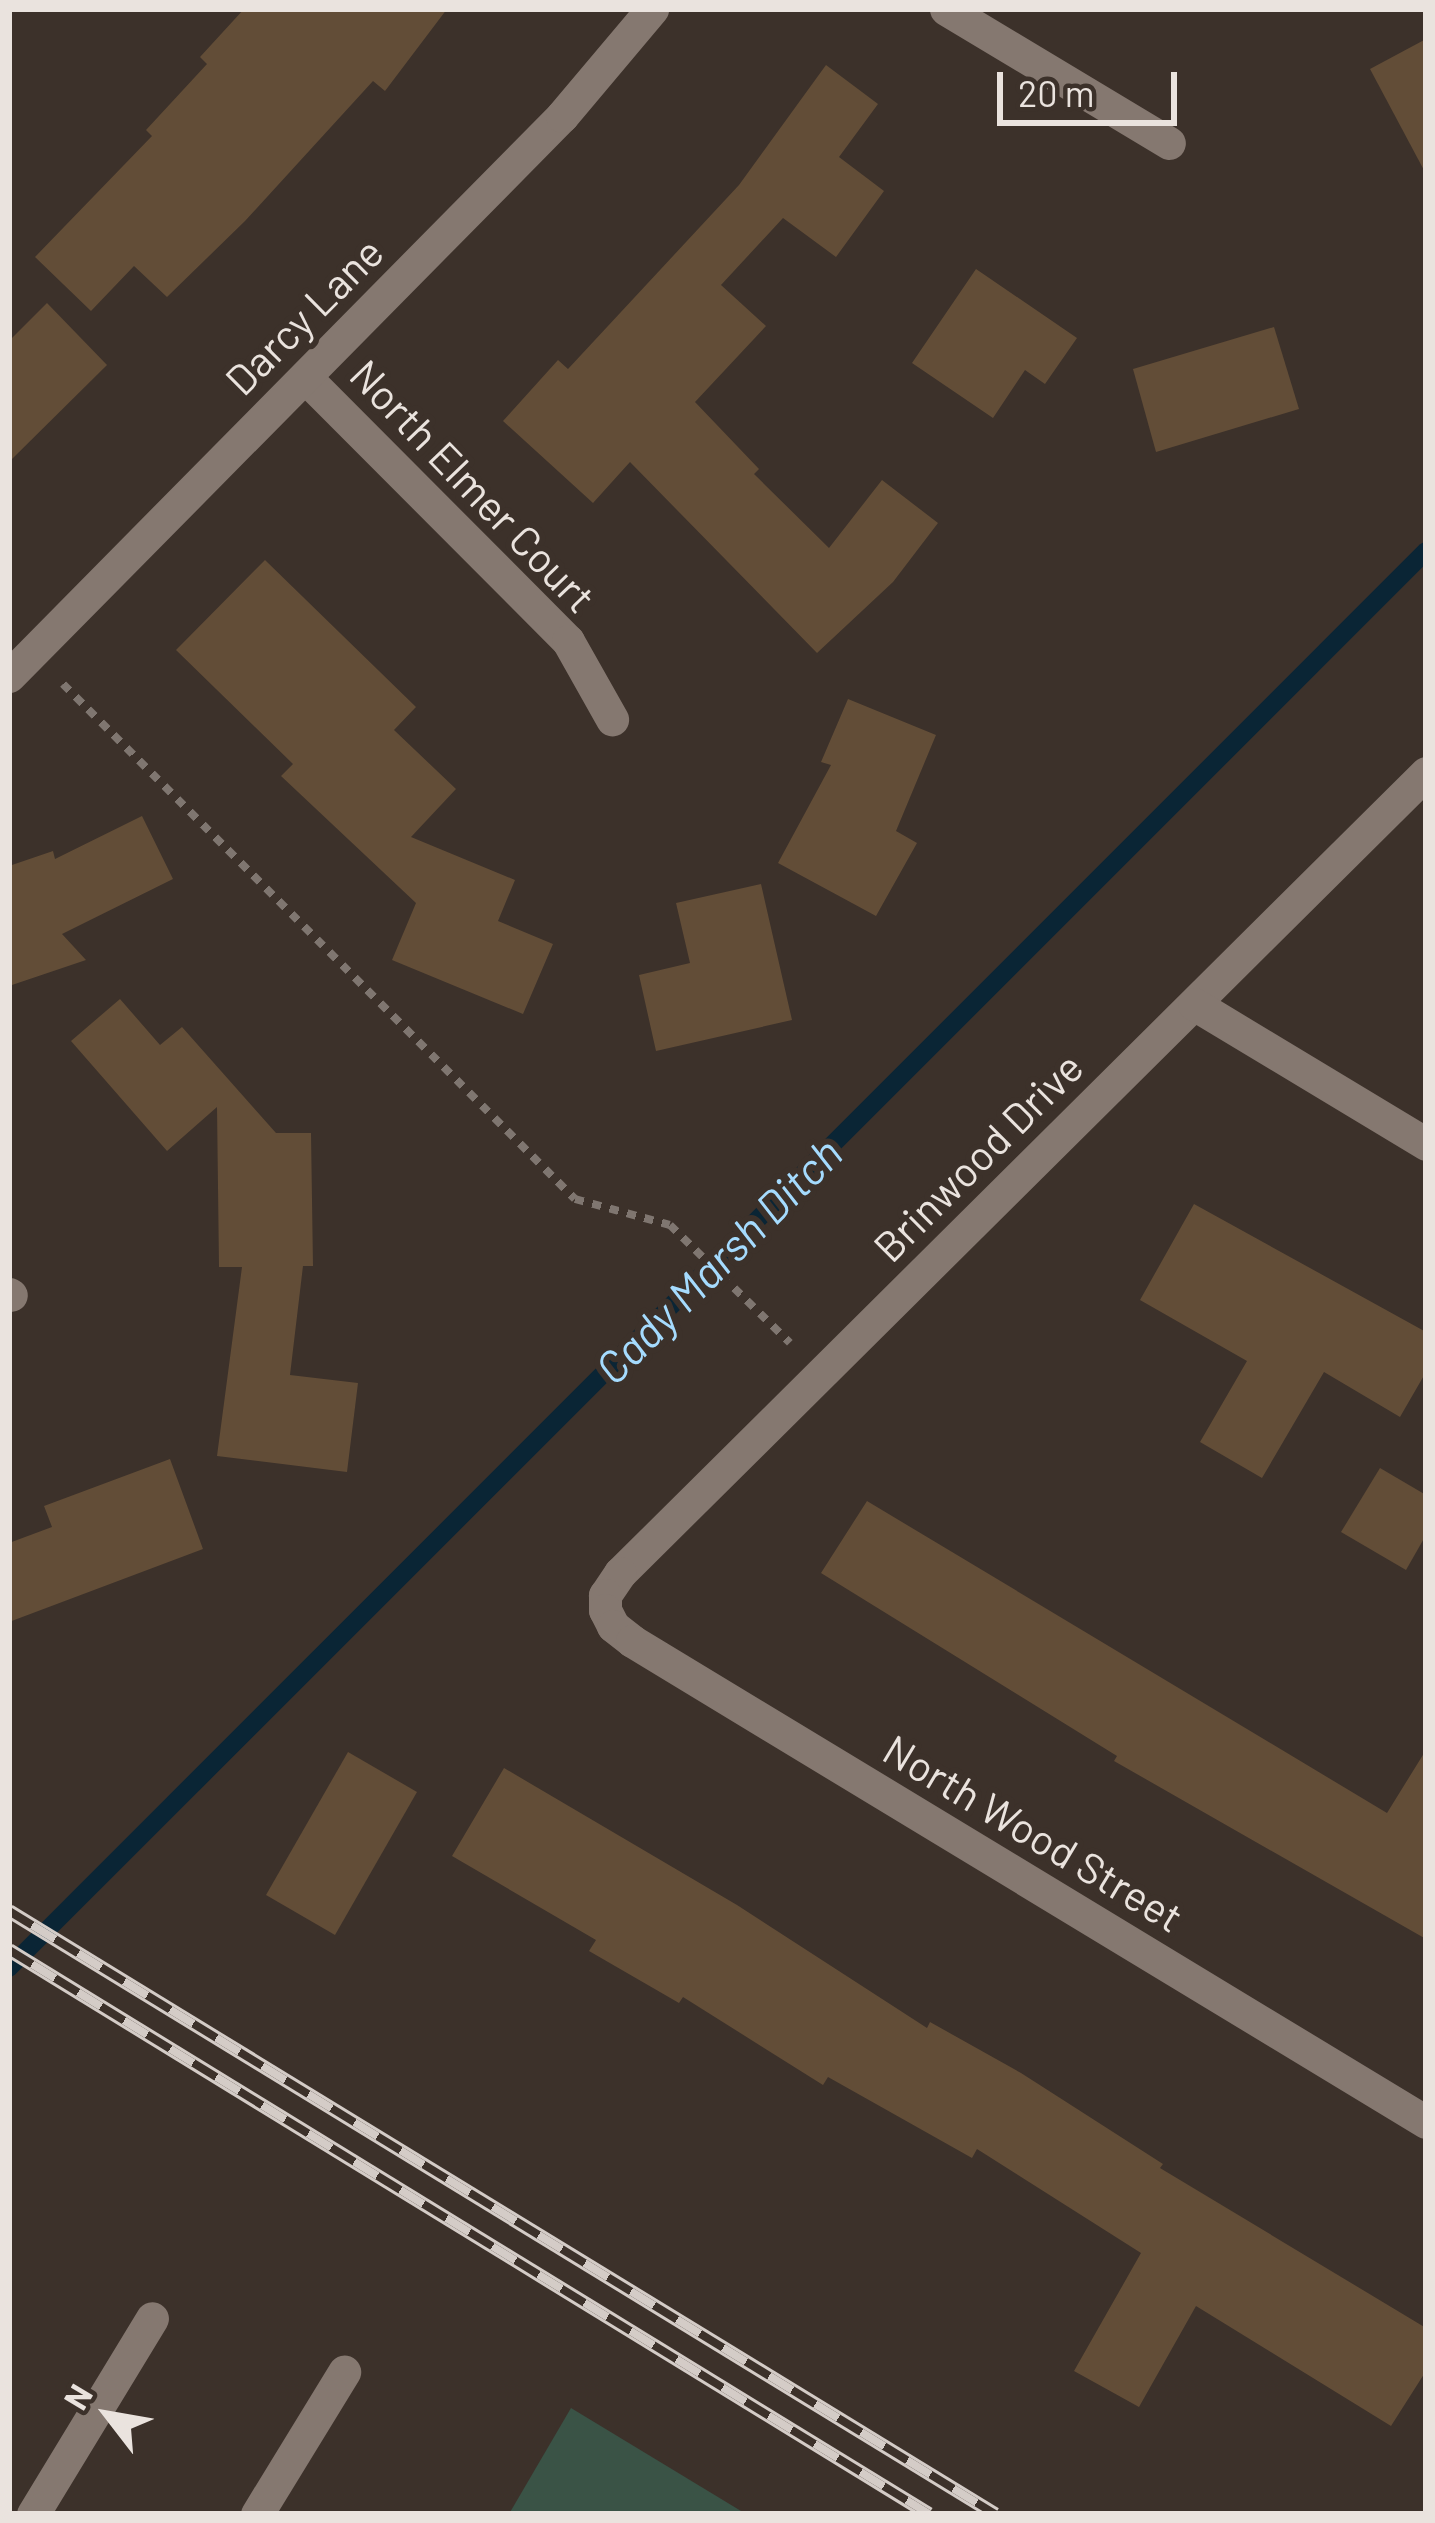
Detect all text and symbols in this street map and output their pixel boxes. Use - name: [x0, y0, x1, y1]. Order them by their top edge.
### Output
- scale bar: [1003, 48, 1183, 122]
- text: 20 m: [1018, 71, 1095, 114]
- street label: Darcy Lane: [214, 226, 392, 404]
- street label: North Elmer Court: [341, 348, 607, 622]
- street label: Brinwood Drive: [862, 1041, 1092, 1271]
- water label: Cady Marsh Ditch: [584, 1126, 852, 1394]
- street label: North Wood Street: [875, 1723, 1193, 1941]
- north arrow: [48, 2355, 168, 2475]
- text: N: [54, 2377, 100, 2416]

